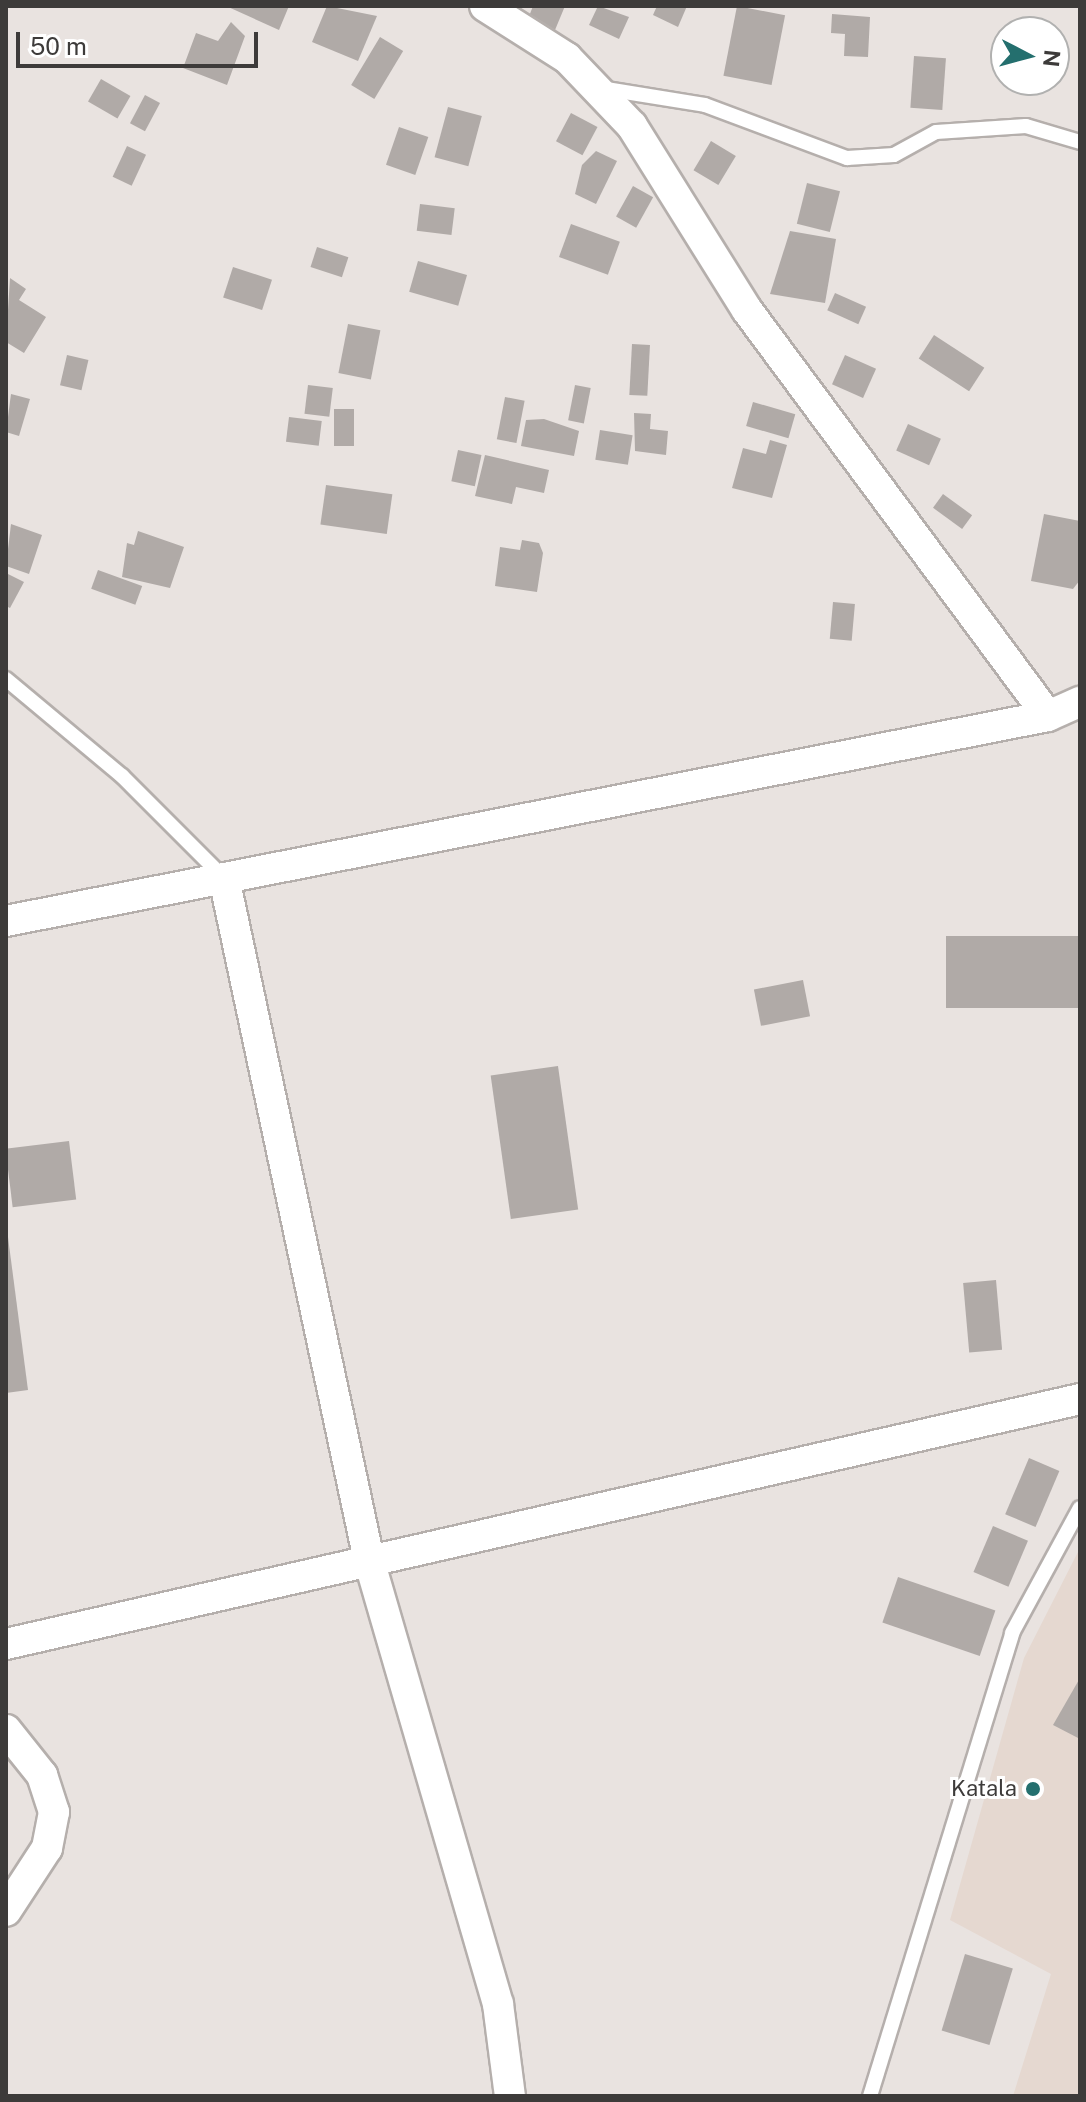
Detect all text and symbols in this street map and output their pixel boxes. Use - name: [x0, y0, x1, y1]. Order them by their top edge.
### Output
- scale bar: [20, 16, 262, 66]
- north arrow: [990, 16, 1070, 96]
- text: 50 m: [30, 32, 87, 60]
- text: N: [1038, 48, 1066, 68]
- place label: Katala: [951, 1776, 1017, 1802]
- marker: Katala: [1024, 1780, 1042, 1798]

